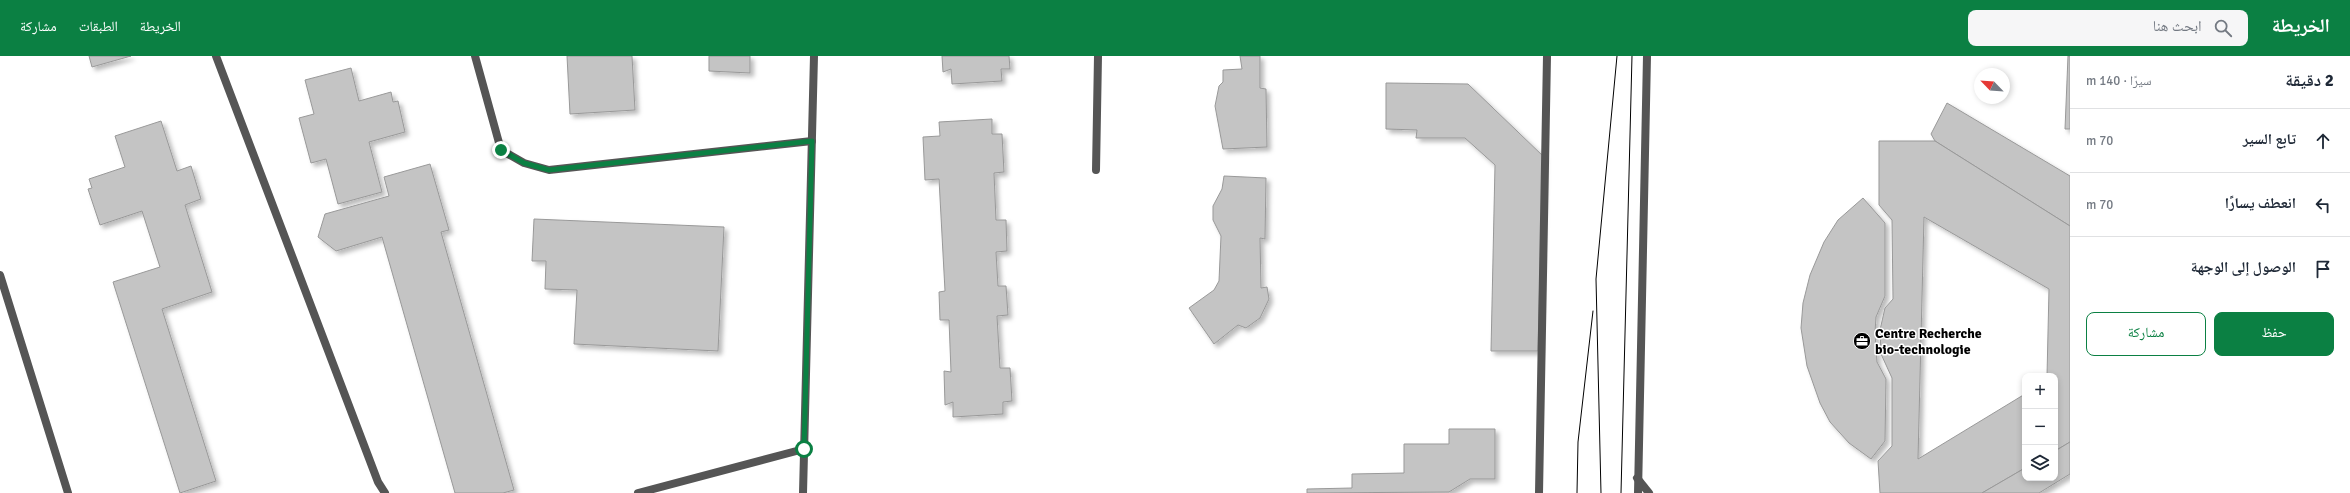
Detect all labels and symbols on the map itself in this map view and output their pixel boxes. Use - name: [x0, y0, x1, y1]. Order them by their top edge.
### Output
- north arrow: [1974, 68, 2010, 104]
- route end: [492, 141, 510, 159]
- place label: Centre Recherche bio-technologie: [1875, 325, 1982, 358]
- office icon: Centre Recherche bio-technologie: [1852, 331, 1872, 351]
- route start: [795, 440, 813, 458]

